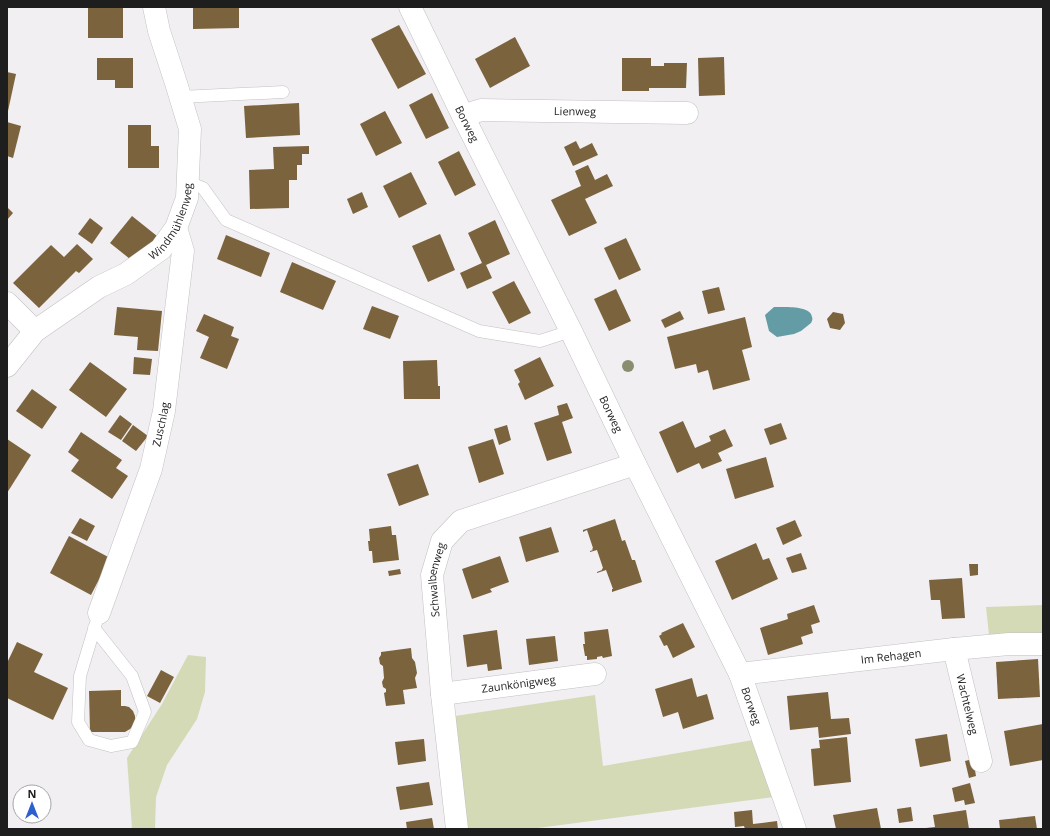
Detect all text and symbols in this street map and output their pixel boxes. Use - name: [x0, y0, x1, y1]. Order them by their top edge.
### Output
- street label: Borweg: [452, 103, 483, 144]
- street label: Lienweg: [554, 103, 596, 119]
- street label: Windmühlenweg: [145, 183, 195, 263]
- street label: Borweg: [596, 393, 627, 435]
- street label: Zuschlag: [148, 401, 172, 448]
- street label: Schwalbenweg: [424, 540, 448, 618]
- street label: Im Rehagen: [860, 645, 922, 667]
- street label: Zaunkönigweg: [480, 671, 556, 696]
- street label: Wachtelweg: [953, 672, 982, 736]
- street label: Borweg: [738, 685, 765, 727]
- north arrow: [12, 784, 52, 824]
- text: N: [28, 786, 36, 801]

